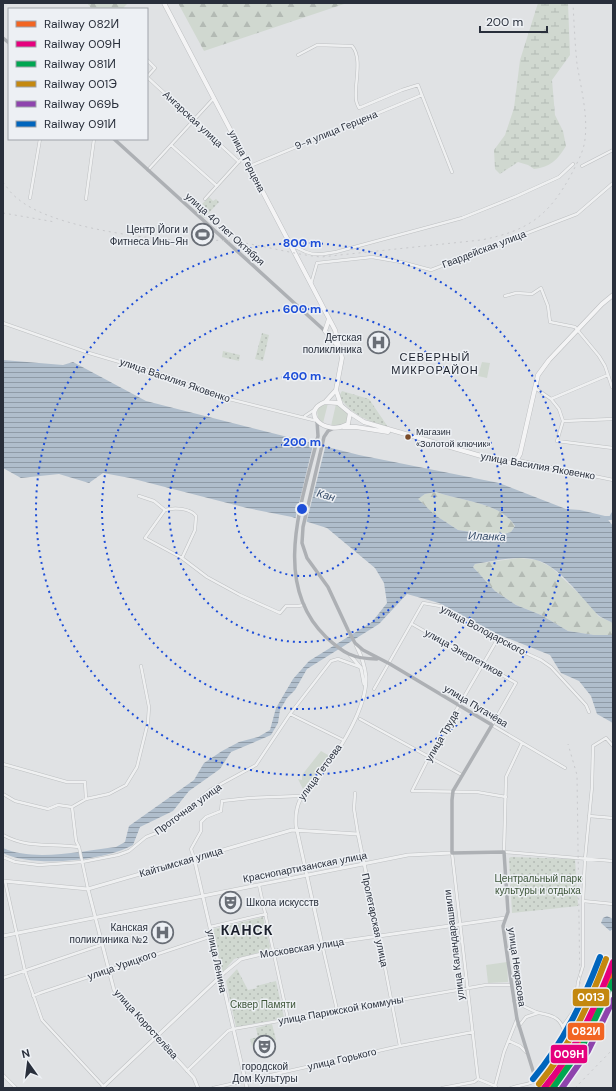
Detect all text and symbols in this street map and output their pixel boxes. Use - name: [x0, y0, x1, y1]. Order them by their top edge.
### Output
- legend: [8, 8, 148, 140]
- scale bar: [480, 8, 547, 34]
- text: 200 m: [486, 14, 523, 30]
- text: Railway 082И: [44, 16, 119, 32]
- text: Railway 009Н: [44, 36, 121, 52]
- text: Railway 081И: [44, 56, 116, 72]
- text: Railway 001Э: [44, 76, 117, 92]
- street label: Ангарская улица: [160, 88, 226, 150]
- text: Railway 069Ь: [44, 96, 119, 112]
- street label: 9-я улица Герцена: [293, 107, 380, 153]
- text: Railway 091И: [44, 116, 116, 132]
- street label: улица Герцена: [226, 128, 268, 195]
- street label: улица 40 лет Октября: [182, 190, 268, 268]
- sports icon: Центр Йоги и Фитнеса Инь-Ян: [190, 222, 216, 248]
- place label: Центр Йоги и Фитнеса Инь-Ян: [110, 223, 188, 248]
- street label: Гвардейская улица: [440, 227, 528, 271]
- text: 800 m: [283, 235, 321, 251]
- text: 600 m: [283, 301, 321, 317]
- hospital icon: Детская поликлиника: [365, 330, 391, 356]
- place label: Детская поликлиника: [303, 331, 362, 356]
- district label: СЕВЕРНЫЙ МИКРОРАЙОН: [391, 350, 479, 377]
- street label: улица Василия Яковенко: [118, 355, 232, 405]
- text: 400 m: [283, 368, 321, 384]
- place label: Магазин «Золотой ключик»: [416, 426, 490, 450]
- marker: Магазин «Золотой ключик»: [403, 432, 413, 442]
- text: 200 m: [283, 434, 321, 450]
- street label: улица Василия Яковенко: [480, 450, 597, 483]
- water label: Кан: [315, 486, 337, 504]
- centre of rings: [295, 502, 309, 516]
- water label: Иланка: [468, 528, 506, 544]
- street label: улица Володарского: [438, 602, 528, 658]
- street label: улица Энергетиков: [422, 626, 506, 680]
- street label: улица Пугачёва: [442, 682, 511, 731]
- street label: улица Труда: [422, 708, 462, 764]
- street label: улица Гетоева: [295, 741, 345, 803]
- street label: Проточная улица: [152, 780, 224, 838]
- street label: Кайтымская улица: [138, 844, 225, 880]
- street label: Краснопартизанская улица: [242, 849, 368, 885]
- street label: Пролетарская улица: [359, 872, 391, 968]
- park label: Центральный парк культуры и отдыха: [494, 872, 582, 897]
- theatre icon: Школа искусств: [218, 889, 244, 915]
- street label: улица Каландарашвили: [441, 889, 467, 1001]
- place label: Школа искусств: [246, 896, 319, 909]
- hospital icon: Канская поликлиника №2: [150, 920, 176, 946]
- place label: Канская поликлиника №2: [70, 921, 148, 946]
- district label: КАНСК: [221, 921, 273, 939]
- street label: улица Некрасова: [505, 927, 529, 1008]
- street label: улица Ленина: [204, 928, 230, 994]
- street label: Московская улица: [259, 935, 345, 961]
- street label: улица Урицкого: [86, 947, 159, 983]
- street label: улица Коростелёва: [111, 986, 181, 1062]
- line badge: 001Э: [572, 988, 610, 1007]
- text: 001Э: [577, 990, 605, 1004]
- street label: улица Парижской Коммуны: [277, 993, 405, 1027]
- park label: Сквер Памяти: [230, 998, 296, 1011]
- line badge: 082И: [567, 1022, 605, 1041]
- text: 082И: [572, 1024, 601, 1038]
- theatre icon: городской Дом Культуры: [252, 1033, 278, 1059]
- north arrow: [8, 1043, 48, 1083]
- line badge: 009Н: [550, 1044, 588, 1064]
- street label: улица Горького: [306, 1045, 378, 1073]
- text: N: [20, 1046, 31, 1061]
- text: 009Н: [554, 1047, 584, 1061]
- place label: городской Дом Культуры: [232, 1060, 298, 1085]

